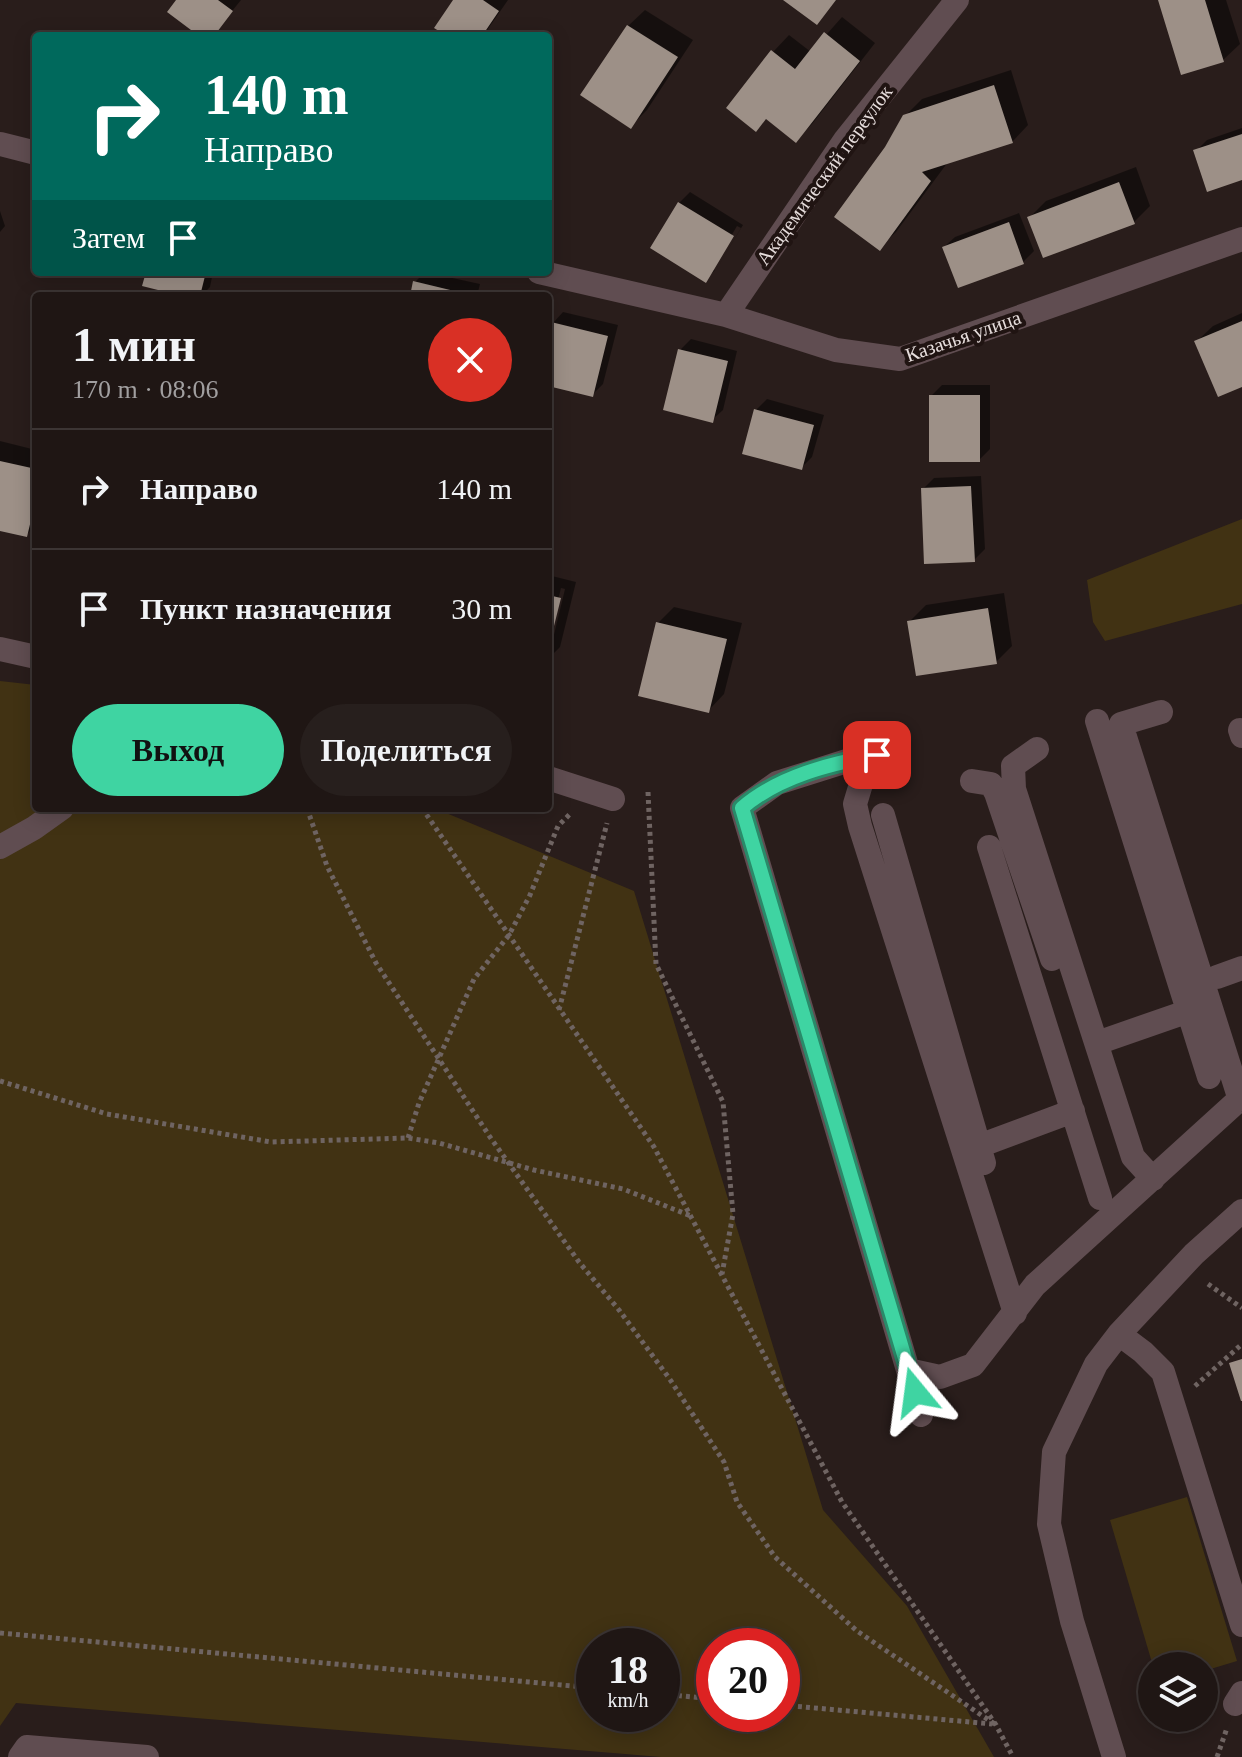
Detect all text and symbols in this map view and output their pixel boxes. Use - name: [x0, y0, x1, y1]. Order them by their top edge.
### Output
- icon: right: [72, 64, 176, 168]
- text: 140 m: [204, 64, 349, 126]
- street label: Академический переулок: [752, 81, 897, 270]
- text: Направо: [204, 130, 334, 170]
- icon: arrive: [161, 216, 205, 260]
- text: Затем: [72, 221, 145, 254]
- street label: Казачья улица: [902, 306, 1024, 367]
- text: 1 мин: [72, 318, 196, 371]
- button: close: [428, 318, 512, 402]
- text: 170 m · 08:06: [72, 375, 219, 404]
- icon: right: [72, 467, 116, 511]
- text: Направо: [140, 472, 258, 505]
- text: 140 m: [436, 472, 512, 505]
- icon: arrive: [72, 587, 116, 631]
- text: Пункт назначения: [140, 592, 392, 625]
- text: 30 m: [451, 592, 512, 625]
- button: Выход: [72, 704, 284, 796]
- button: Поделиться: [300, 704, 512, 796]
- pin: [843, 721, 911, 789]
- icon: arrive: [855, 733, 899, 777]
- position arrow: [873, 1350, 957, 1434]
- speed limit sign: 20: [696, 1628, 800, 1732]
- text: 18: [608, 1647, 648, 1692]
- map controls: [1138, 1652, 1218, 1732]
- button: layers: [1138, 1652, 1218, 1732]
- text: km/h: [607, 1689, 649, 1711]

